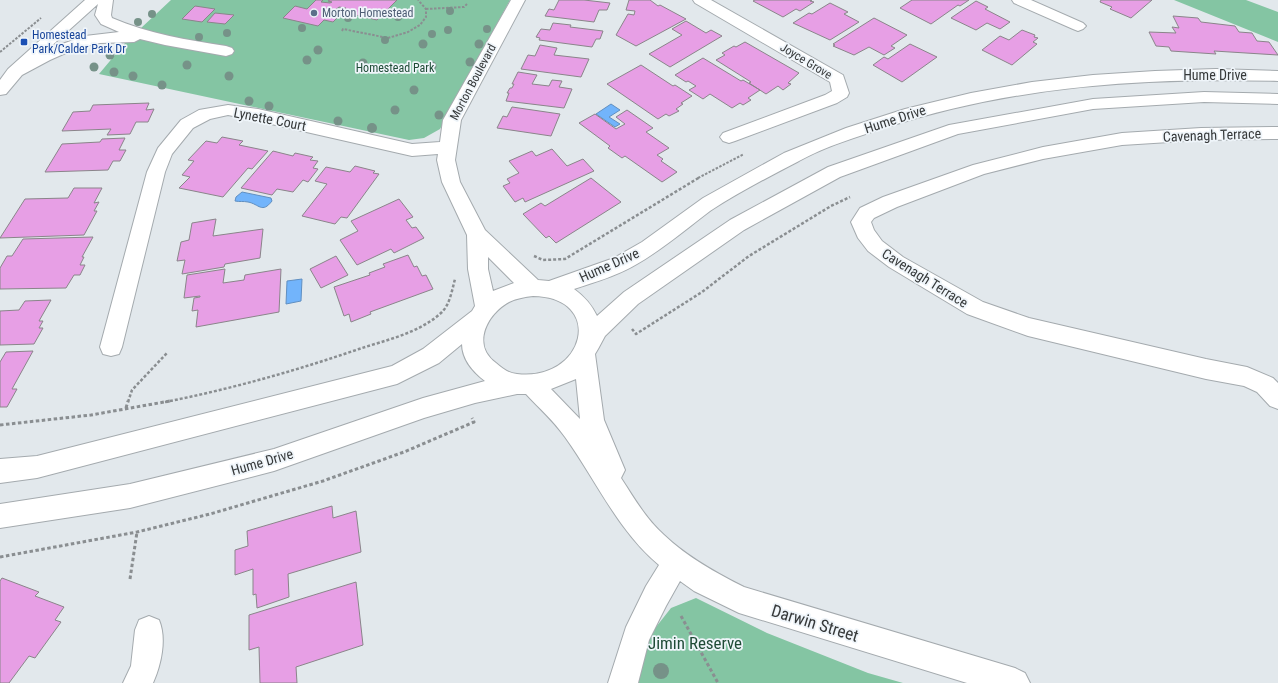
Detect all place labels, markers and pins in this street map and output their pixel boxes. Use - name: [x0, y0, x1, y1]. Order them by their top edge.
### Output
- place label: Morton Homestead: [322, 6, 414, 20]
- marker: Morton Homestead: [309, 8, 319, 18]
- place label: Homestead Park/Calder Park Dr: [32, 28, 126, 56]
- marker: Homestead Park/Calder Park Dr: [19, 37, 29, 47]

